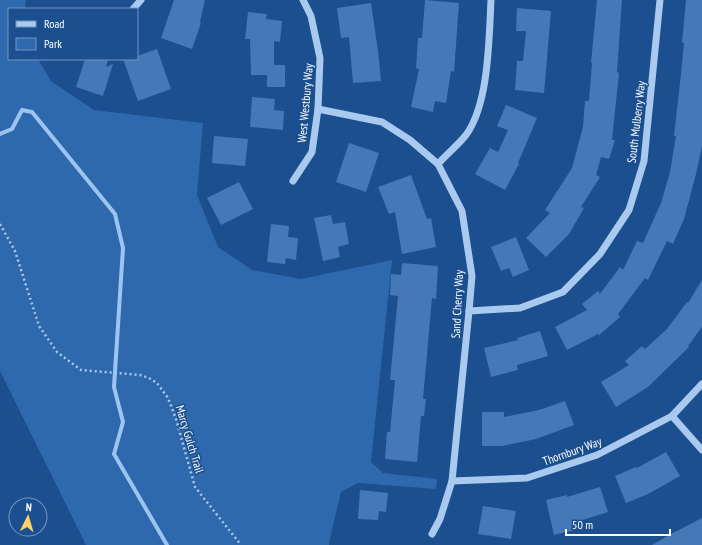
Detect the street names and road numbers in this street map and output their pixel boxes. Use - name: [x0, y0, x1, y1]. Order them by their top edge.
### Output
- street label: West Westbury Way: [294, 62, 316, 143]
- street label: South Mulberry Way: [624, 80, 649, 164]
- street label: Sand Cherry Way: [448, 269, 466, 339]
- street label: Marcy Gulch Trail: [173, 403, 207, 475]
- street label: Thornbury Way: [541, 433, 604, 469]

